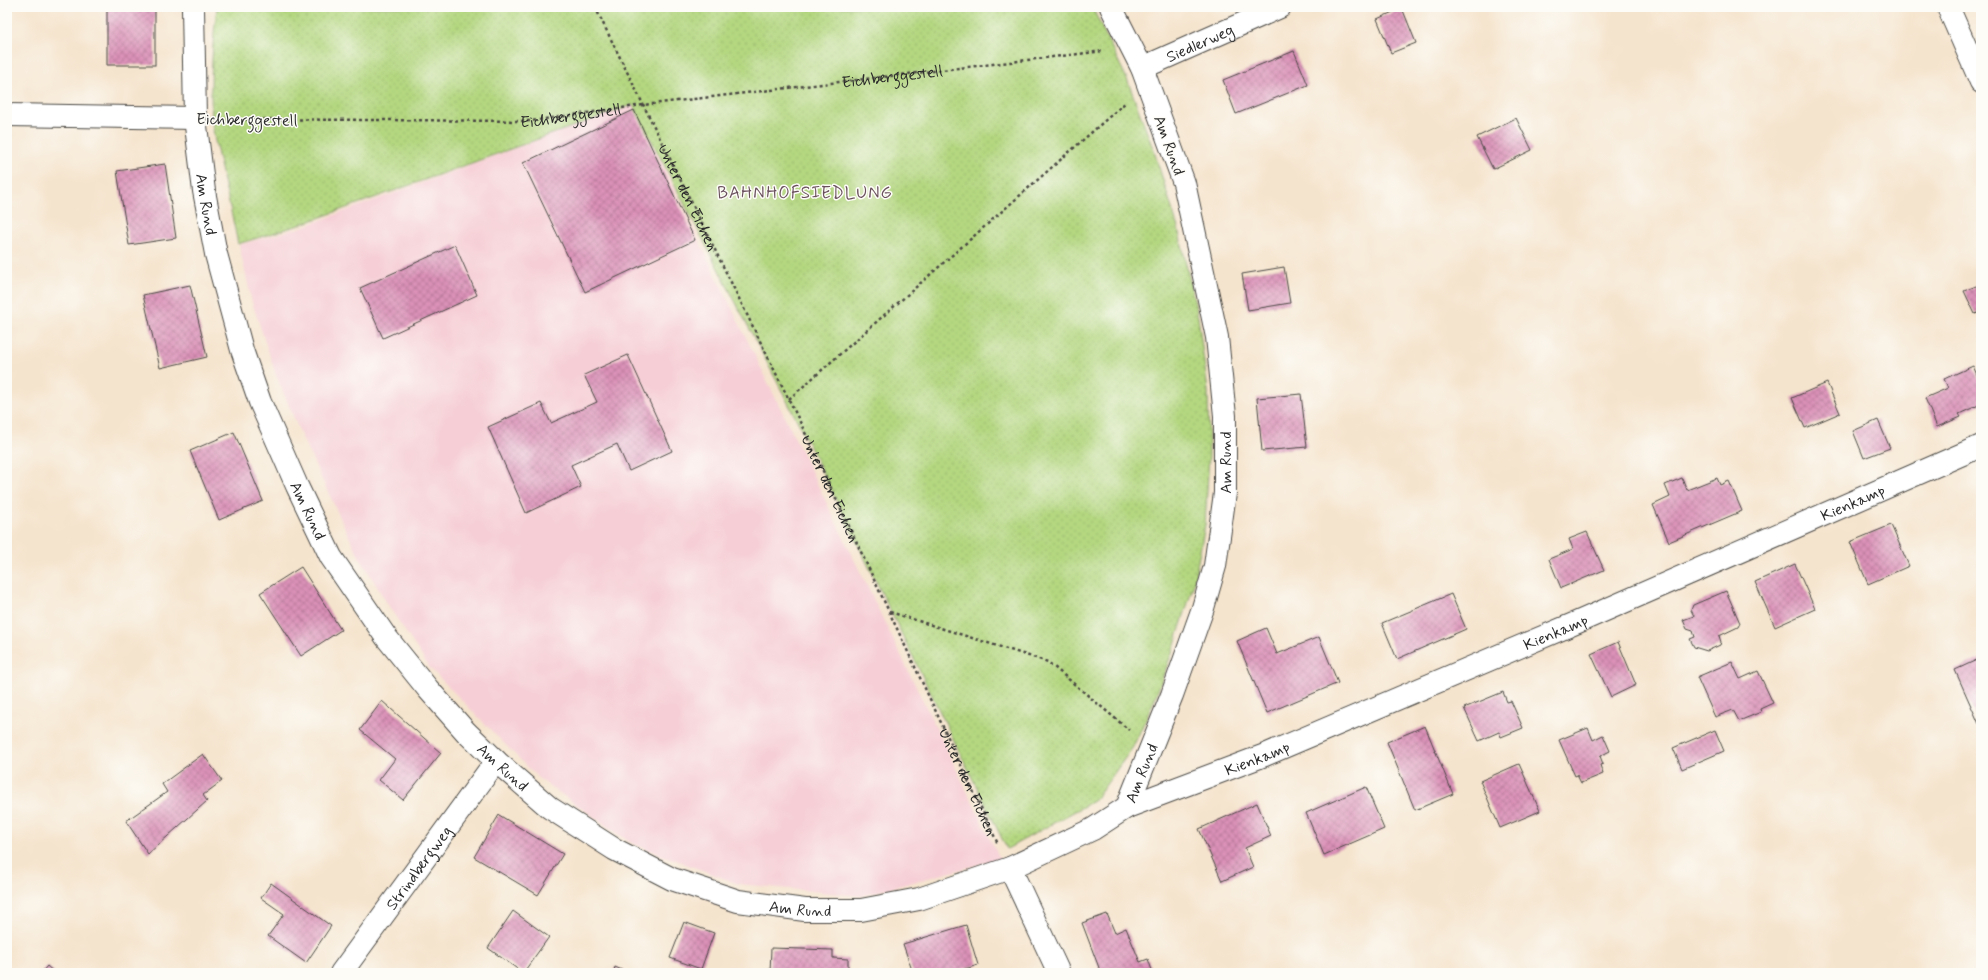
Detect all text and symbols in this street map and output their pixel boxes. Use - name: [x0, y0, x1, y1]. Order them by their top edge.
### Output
- street label: Siedlerweg: [1163, 20, 1238, 68]
- street label: Eichberggestell: [841, 61, 944, 94]
- street label: Eichberggestell: [520, 99, 623, 133]
- street label: Eichberggestell: [196, 109, 298, 133]
- street label: Am Rund: [1148, 113, 1189, 178]
- street label: Unter den Eichen: [652, 141, 723, 255]
- street label: Am Rund: [190, 172, 221, 237]
- district label: BAHNHOFSIEDLUNG: [717, 182, 893, 204]
- street label: Am Rund: [1216, 431, 1237, 494]
- street label: Unter den Eichen: [796, 432, 864, 546]
- street label: Am Rund: [284, 478, 330, 544]
- street label: Kienkamp: [1817, 480, 1889, 527]
- street label: Kienkamp: [1520, 610, 1592, 656]
- street label: Unter den Eichen: [933, 725, 1002, 839]
- street label: Kienkamp: [1222, 737, 1293, 781]
- street label: Am Rund: [472, 739, 532, 797]
- street label: Am Rund: [1121, 741, 1163, 806]
- street label: Strindbergweg: [382, 822, 457, 914]
- street label: Am Rund: [768, 896, 831, 922]

